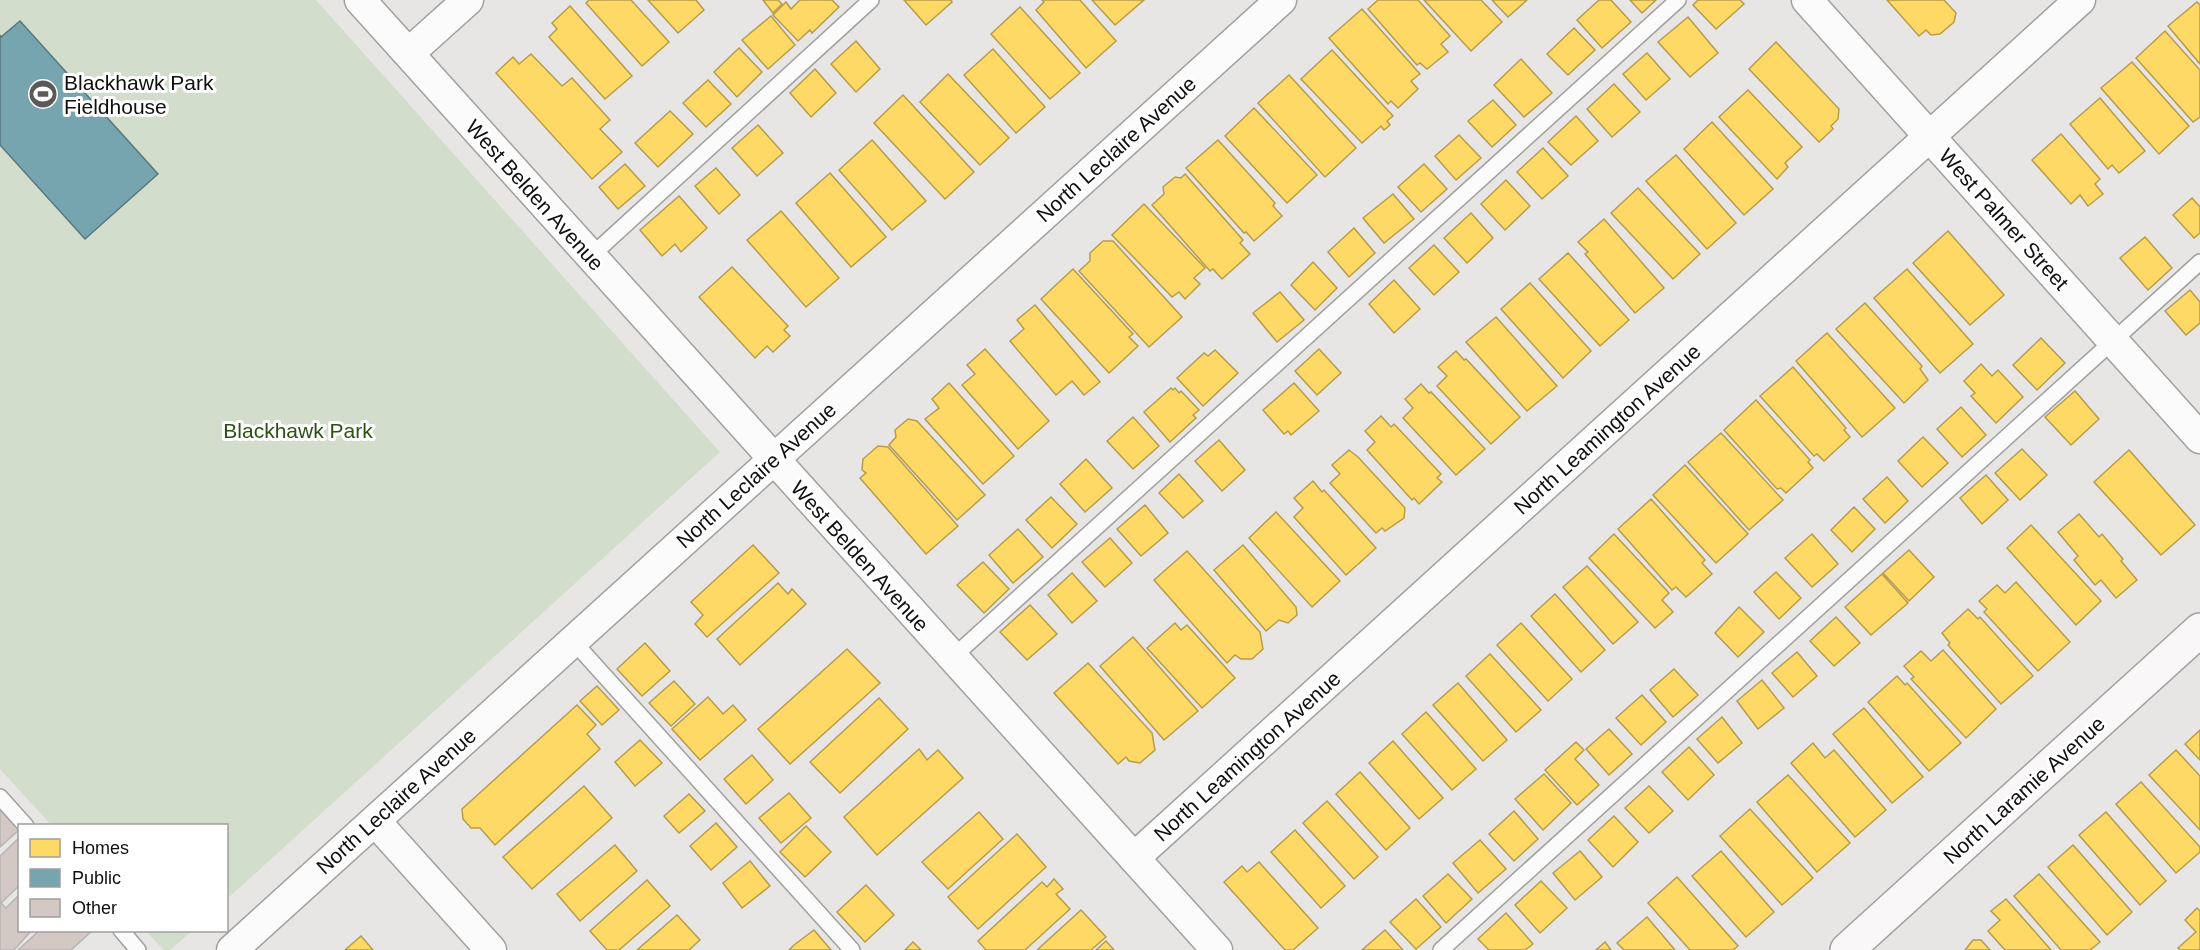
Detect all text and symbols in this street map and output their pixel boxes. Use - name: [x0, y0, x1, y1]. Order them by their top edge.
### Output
- place label: Blackhawk Park Fieldhouse: [64, 71, 214, 118]
- street label: North Leclaire Avenue: [1032, 71, 1200, 227]
- sports icon: Blackhawk Park Fieldhouse: [27, 78, 59, 110]
- street label: West Belden Avenue: [461, 115, 609, 275]
- street label: West Palmer Street: [1935, 144, 2073, 294]
- street label: North Leamington Avenue: [1509, 339, 1705, 519]
- street label: North Leclaire Avenue: [672, 397, 840, 553]
- park label: Blackhawk Park: [223, 419, 373, 442]
- street label: West Belden Avenue: [786, 476, 934, 636]
- street label: North Leamington Avenue: [1149, 666, 1345, 846]
- street label: North Laramie Avenue: [1939, 712, 2109, 868]
- street label: North Leclaire Avenue: [312, 723, 480, 879]
- legend: [18, 824, 228, 932]
- text: Homes: [72, 838, 129, 858]
- text: Public: [72, 868, 121, 888]
- text: Other: [72, 898, 117, 918]

